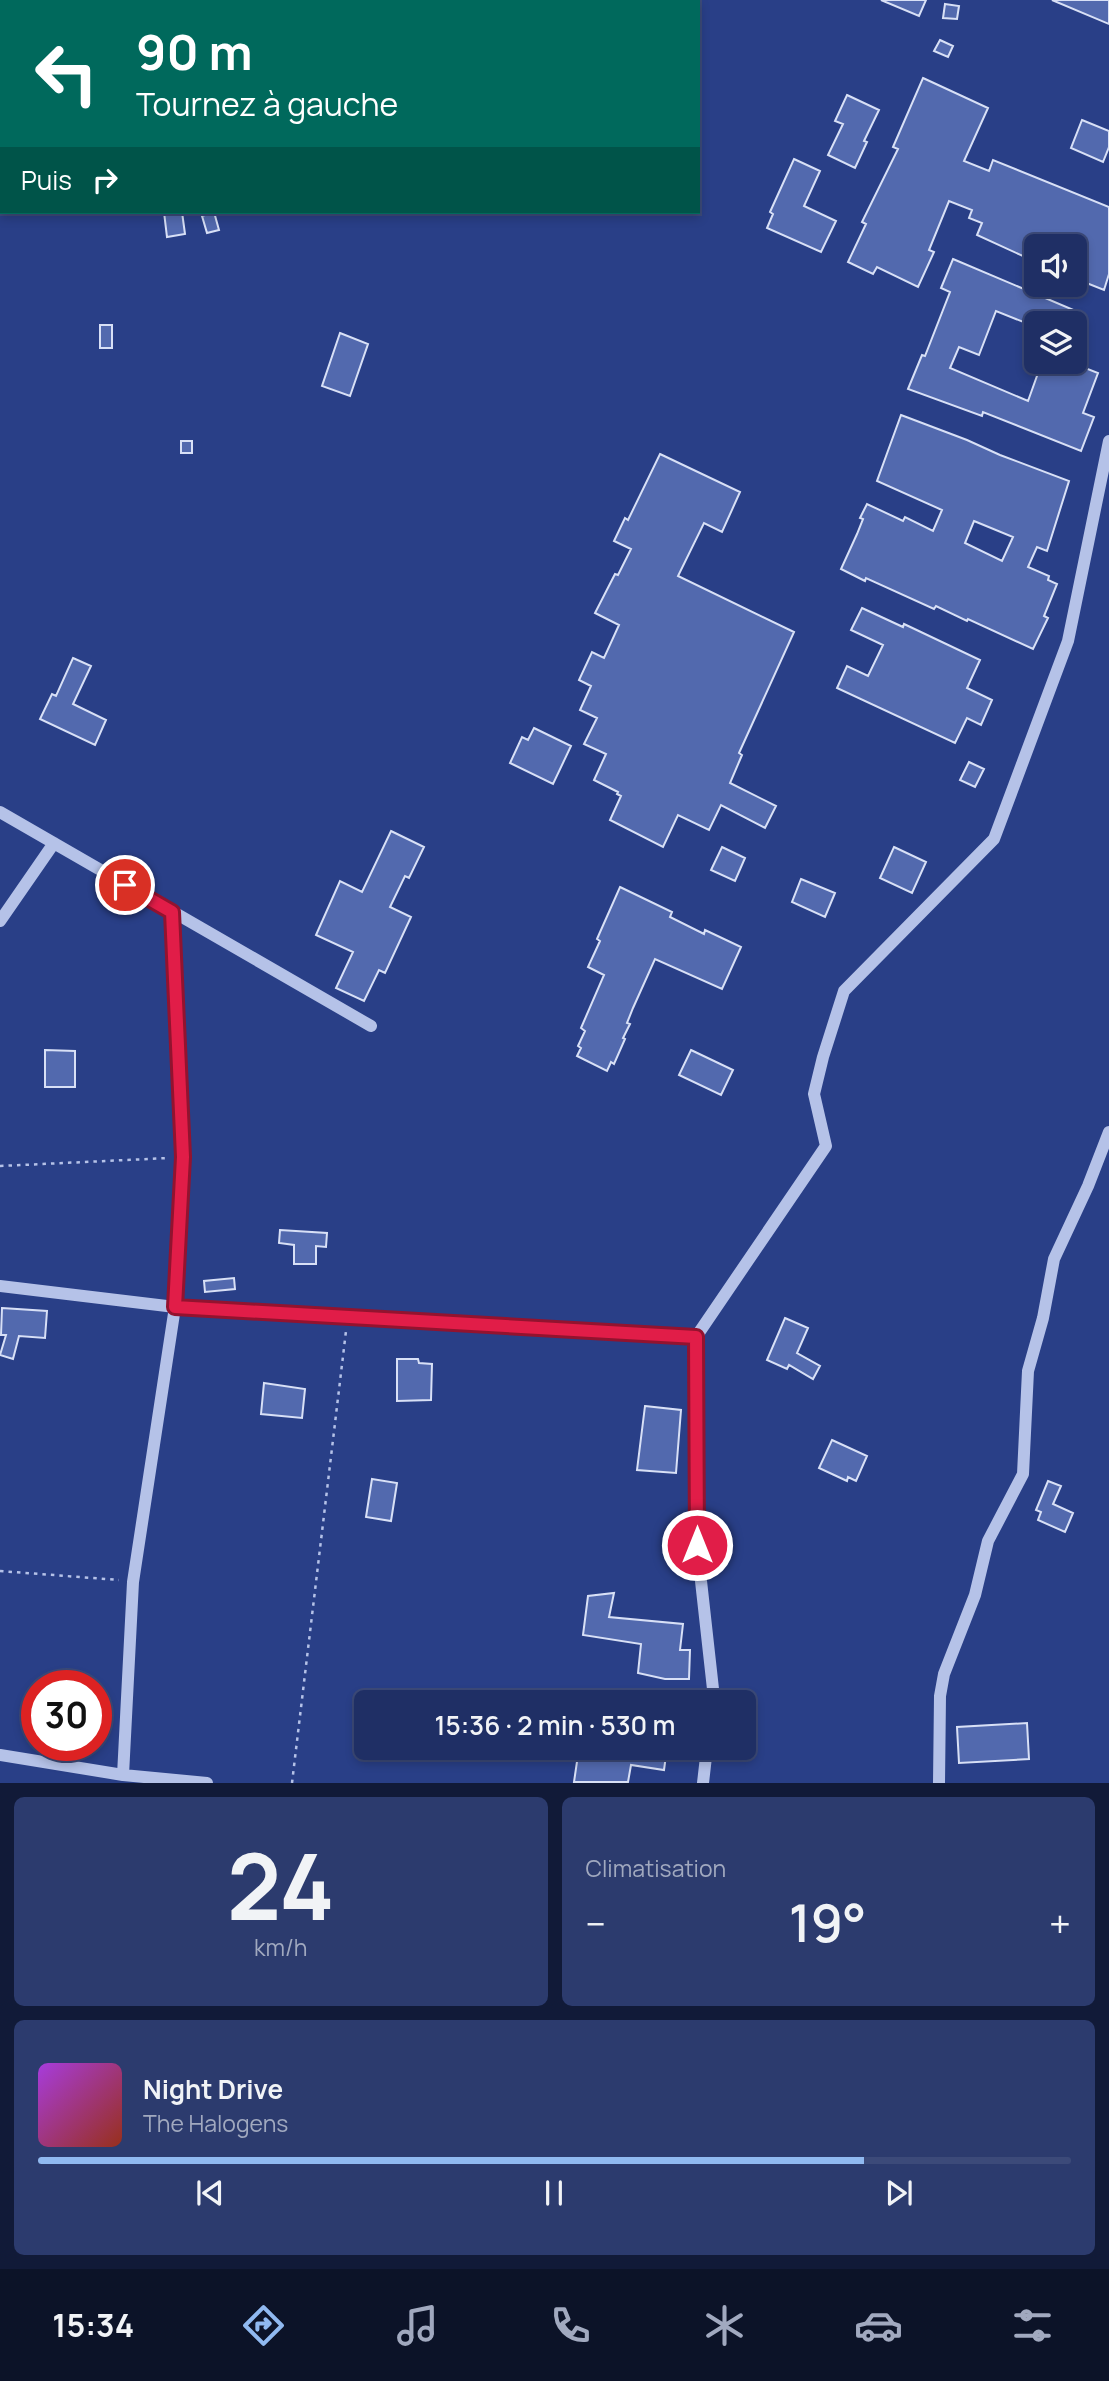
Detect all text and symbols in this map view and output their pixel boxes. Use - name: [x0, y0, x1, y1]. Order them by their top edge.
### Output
- text: 90 m: [136, 18, 253, 85]
- icon: left: [21, 28, 112, 119]
- text: Tournez à gauche: [136, 82, 398, 126]
- icon: right: [86, 161, 124, 199]
- text: Puis: [21, 162, 72, 198]
- map controls: [1024, 234, 1087, 374]
- button: sound: [1024, 234, 1087, 297]
- button: layers: [1024, 311, 1087, 374]
- pin: [95, 855, 155, 915]
- icon: arrive: [106, 866, 144, 904]
- position arrow: [660, 1508, 734, 1582]
- speed limit sign: 30: [21, 1670, 112, 1761]
- text: 15:36 · 2 min · 530 m: [435, 1707, 675, 1743]
- text: 24: [227, 1823, 335, 1947]
- text: Climatisation: [586, 1852, 726, 1884]
- text: 19°: [789, 1887, 866, 1958]
- text: −: [586, 1897, 606, 1949]
- text: +: [1049, 1897, 1071, 1949]
- text: km/h: [254, 1931, 308, 1963]
- text: Night Drive: [143, 2071, 283, 2107]
- text: The Halogens: [143, 2107, 288, 2139]
- icon: previous: [191, 2174, 229, 2212]
- icon: pause: [535, 2174, 573, 2212]
- icon: next: [880, 2174, 918, 2212]
- icon: directions: [239, 2301, 288, 2350]
- icon: music: [393, 2301, 442, 2350]
- icon: phone: [546, 2301, 595, 2350]
- icon: climate: [700, 2301, 749, 2350]
- icon: car: [854, 2301, 903, 2350]
- icon: filters: [1008, 2301, 1057, 2350]
- text: 15:34: [52, 2303, 134, 2347]

